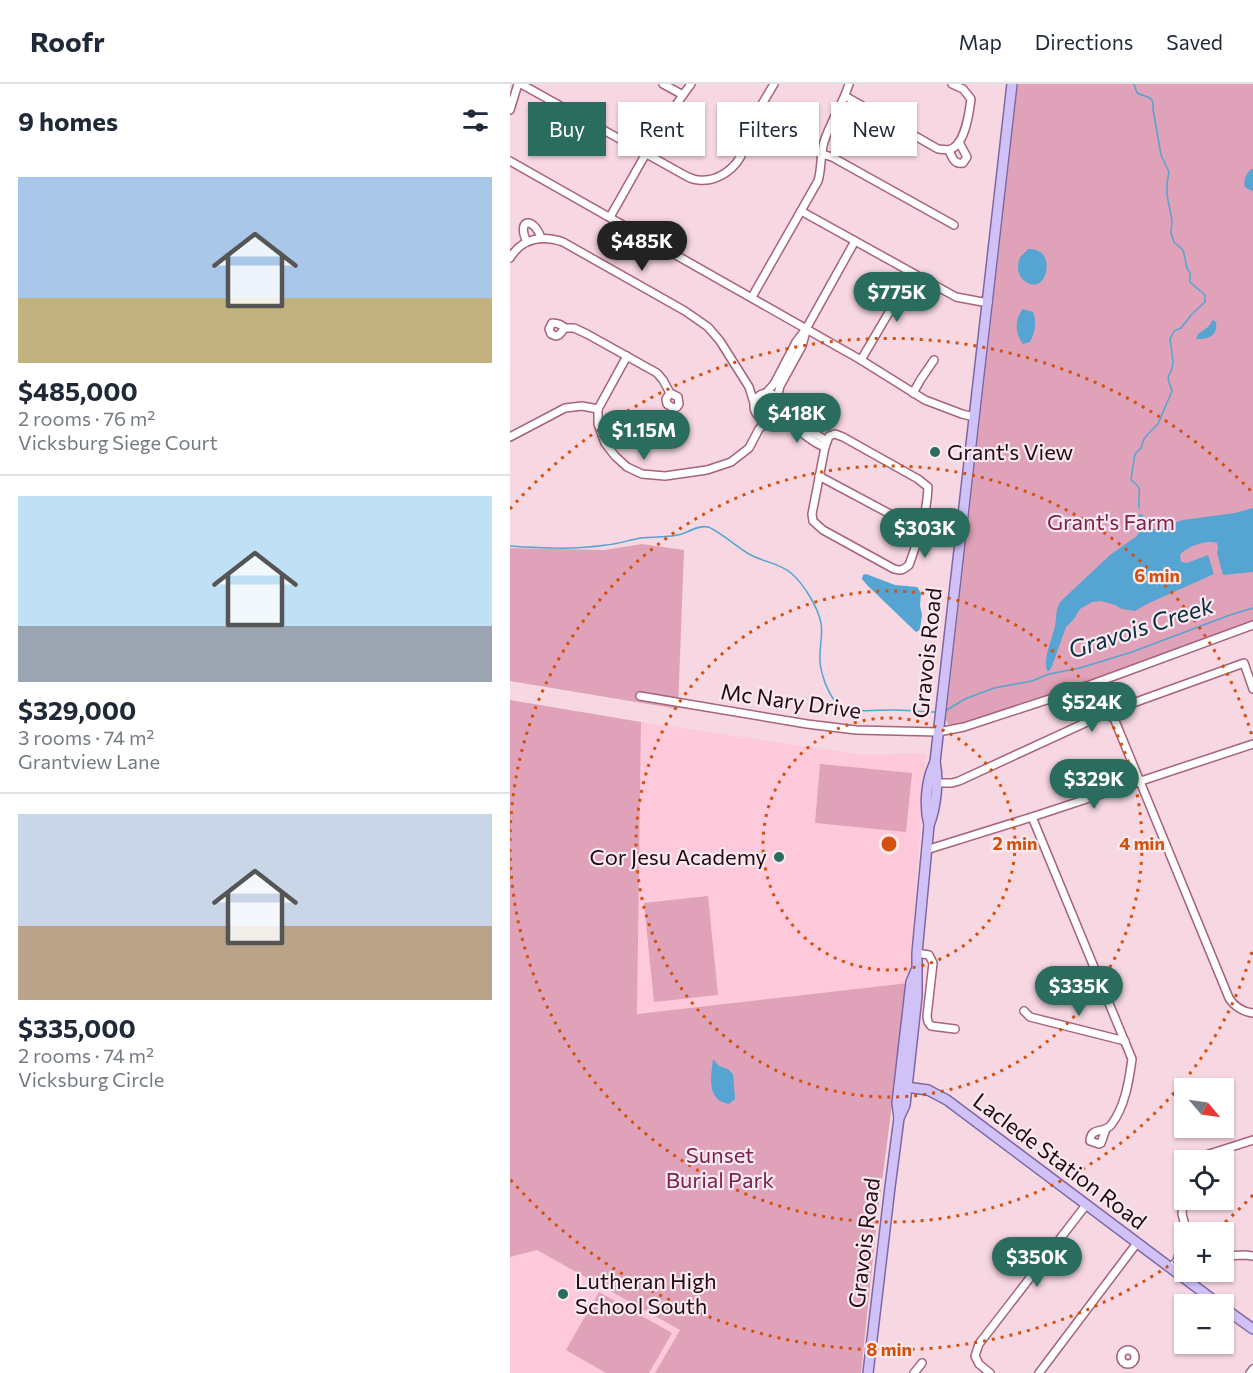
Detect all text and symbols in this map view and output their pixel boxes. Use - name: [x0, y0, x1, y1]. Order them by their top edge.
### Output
- text: Roofr: [30, 24, 105, 58]
- text: Map: [959, 29, 1002, 54]
- text: Directions: [1035, 29, 1133, 54]
- text: Saved: [1166, 29, 1223, 54]
- chip: Buy: [528, 102, 606, 156]
- chip: Rent: [618, 102, 705, 156]
- chip: Filters: [717, 102, 819, 156]
- chip: New: [831, 102, 917, 156]
- icon: filters: [459, 104, 492, 137]
- text: 9 homes: [18, 105, 118, 136]
- icon: home: [201, 216, 309, 324]
- pin: $485K: [600, 221, 684, 272]
- text: $485K: [611, 228, 673, 252]
- pin: $775K: [855, 272, 939, 323]
- text: $775K: [868, 279, 926, 303]
- text: $485,000: [18, 375, 138, 406]
- pin: $418K: [755, 393, 839, 444]
- text: $418K: [768, 400, 826, 424]
- text: 2 rooms · 76 m²: [18, 406, 155, 430]
- pin: $1.15M: [595, 410, 693, 461]
- text: $1.15M: [612, 417, 676, 441]
- text: Vicksburg Siege Court: [18, 430, 218, 454]
- place label: Grant's View: [947, 438, 1074, 465]
- marker: Grant's View: [928, 445, 942, 459]
- pin: $303K: [883, 508, 967, 559]
- park label: Grant's Farm: [1047, 508, 1175, 535]
- text: $303K: [894, 515, 956, 539]
- icon: home: [201, 535, 309, 643]
- text: 6 min: [1134, 564, 1180, 586]
- street label: Gravois Road: [906, 586, 947, 720]
- water label: Gravois Creek: [1064, 589, 1218, 664]
- street label: Mc Nary Drive: [719, 677, 863, 724]
- pin: $524K: [1050, 682, 1134, 733]
- text: $524K: [1062, 689, 1122, 713]
- text: $329,000: [18, 694, 136, 725]
- text: 3 rooms · 74 m²: [18, 725, 154, 749]
- text: Grantview Lane: [18, 749, 160, 773]
- pin: $329K: [1052, 759, 1136, 810]
- text: $329K: [1064, 766, 1124, 790]
- text: 2 min: [993, 832, 1037, 854]
- text: 4 min: [1119, 832, 1165, 854]
- centre of rings: [879, 834, 899, 854]
- place label: Cor Jesu Academy: [590, 843, 767, 870]
- marker: Cor Jesu Academy: [772, 850, 786, 864]
- icon: home: [201, 853, 309, 961]
- pin: $335K: [1037, 966, 1121, 1017]
- text: $335K: [1049, 973, 1109, 997]
- text: $335,000: [18, 1012, 136, 1043]
- text: 2 rooms · 74 m²: [18, 1043, 154, 1067]
- text: Vicksburg Circle: [18, 1067, 164, 1091]
- north arrow: [1174, 1078, 1234, 1138]
- map controls: [1174, 1078, 1234, 1354]
- street label: Laclede Station Road: [968, 1087, 1152, 1235]
- park label: Sunset Burial Park: [666, 1141, 774, 1193]
- button: locate: [1174, 1150, 1234, 1210]
- street label: Gravois Road: [842, 1176, 885, 1310]
- button: +: [1174, 1222, 1234, 1282]
- pin: $350K: [995, 1237, 1079, 1288]
- text: $350K: [1006, 1244, 1068, 1268]
- place label: Lutheran High School South: [575, 1267, 717, 1319]
- marker: Lutheran High School South: [556, 1287, 570, 1301]
- button: −: [1174, 1294, 1234, 1354]
- text: 8 min: [866, 1338, 912, 1360]

